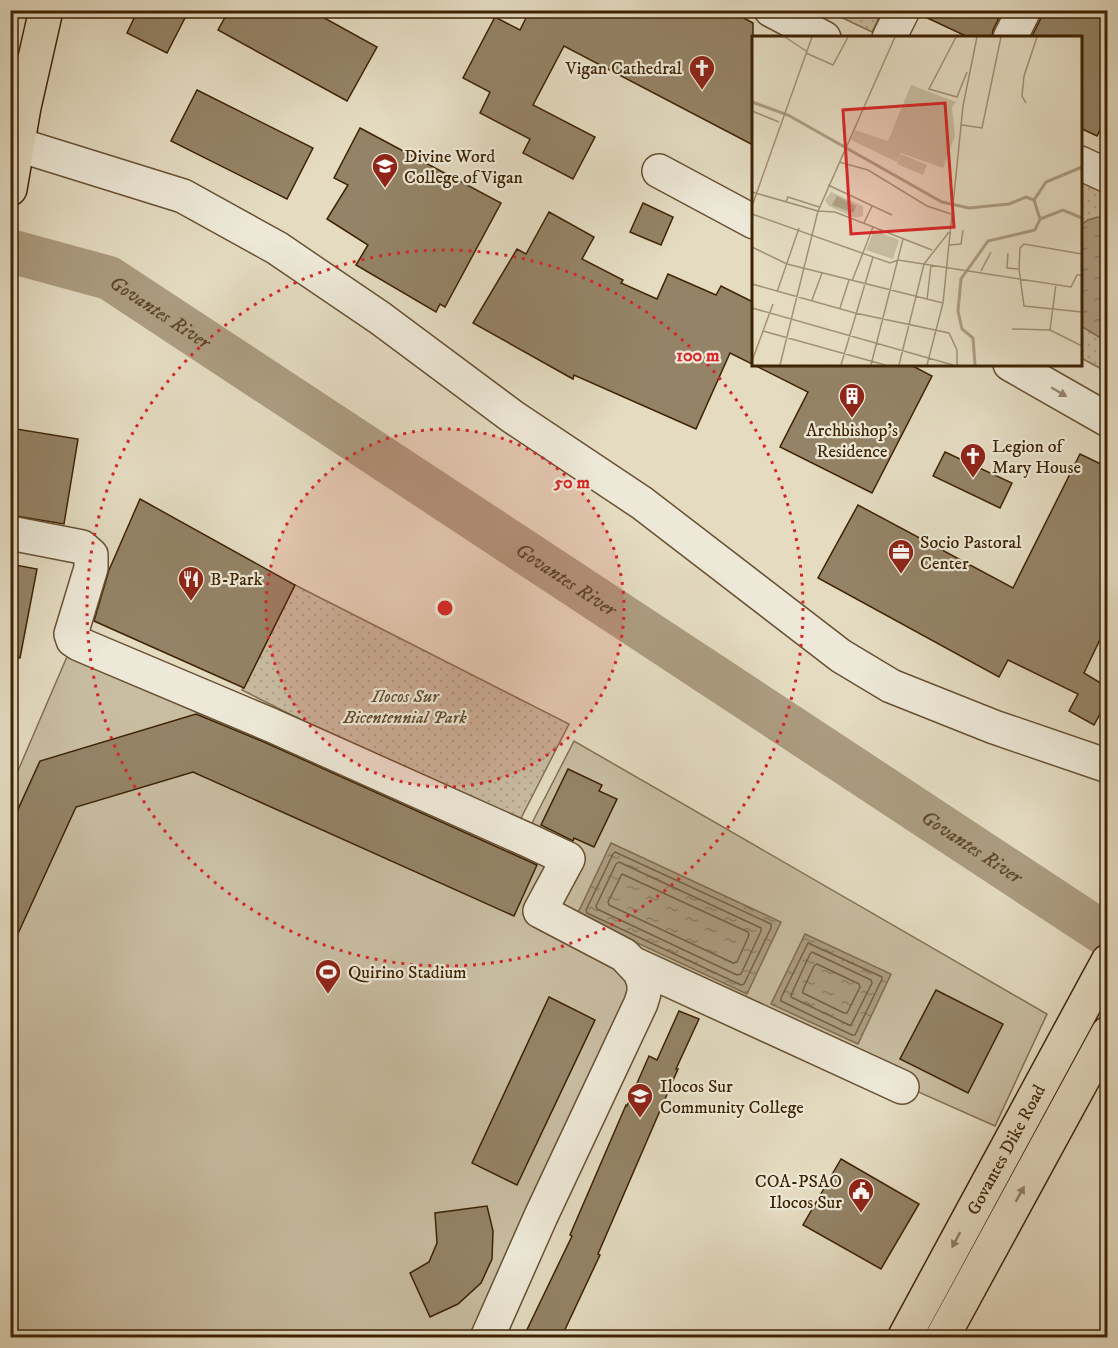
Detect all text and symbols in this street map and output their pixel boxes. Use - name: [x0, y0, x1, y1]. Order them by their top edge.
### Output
- inset map: [752, 36, 1082, 366]
- church icon: Vigan Cathedral: [687, 53, 717, 91]
- place label: Vigan Cathedral: [564, 58, 683, 80]
- place label: Divine Word College of Vigan: [404, 146, 524, 189]
- school or university icon: Divine Word College of Vigan: [370, 151, 400, 189]
- water label: Govantes River: [104, 271, 216, 356]
- text: 100 m: [676, 345, 720, 367]
- building icon: Archbishop's Residence: [837, 381, 867, 419]
- one-way arrow: [1051, 387, 1068, 397]
- place label: Archbishop's Residence: [806, 420, 898, 463]
- place label: Legion of Mary House: [992, 436, 1081, 479]
- church icon: Legion of Mary House: [958, 441, 988, 479]
- text: 50 m: [553, 472, 590, 494]
- place label: Socio Pastoral Center: [920, 532, 1022, 575]
- office icon: Socio Pastoral Center: [886, 537, 916, 575]
- water label: Govantes River: [510, 538, 622, 624]
- restaurant icon: B-Park: [176, 564, 206, 602]
- place label: B-Park: [210, 569, 262, 591]
- centre of rings: [435, 598, 455, 618]
- park label: Ilocos Sur Bicentennial Park: [342, 686, 467, 729]
- water label: Govantes River: [916, 805, 1028, 891]
- sports icon: Quirino Stadium: [313, 957, 343, 995]
- place label: Quirino Stadium: [348, 962, 467, 984]
- place label: Ilocos Sur Community College: [660, 1076, 804, 1119]
- school or university icon: Ilocos Sur Community College: [625, 1081, 655, 1119]
- street label: Govantes Dike Road: [963, 1081, 1051, 1219]
- place label: COA-PSAO Ilocos Sur: [755, 1171, 842, 1214]
- public building icon: COA-PSAO Ilocos Sur: [846, 1176, 876, 1214]
- one-way arrow: [1015, 1185, 1025, 1202]
- one-way arrow: [951, 1232, 961, 1249]

